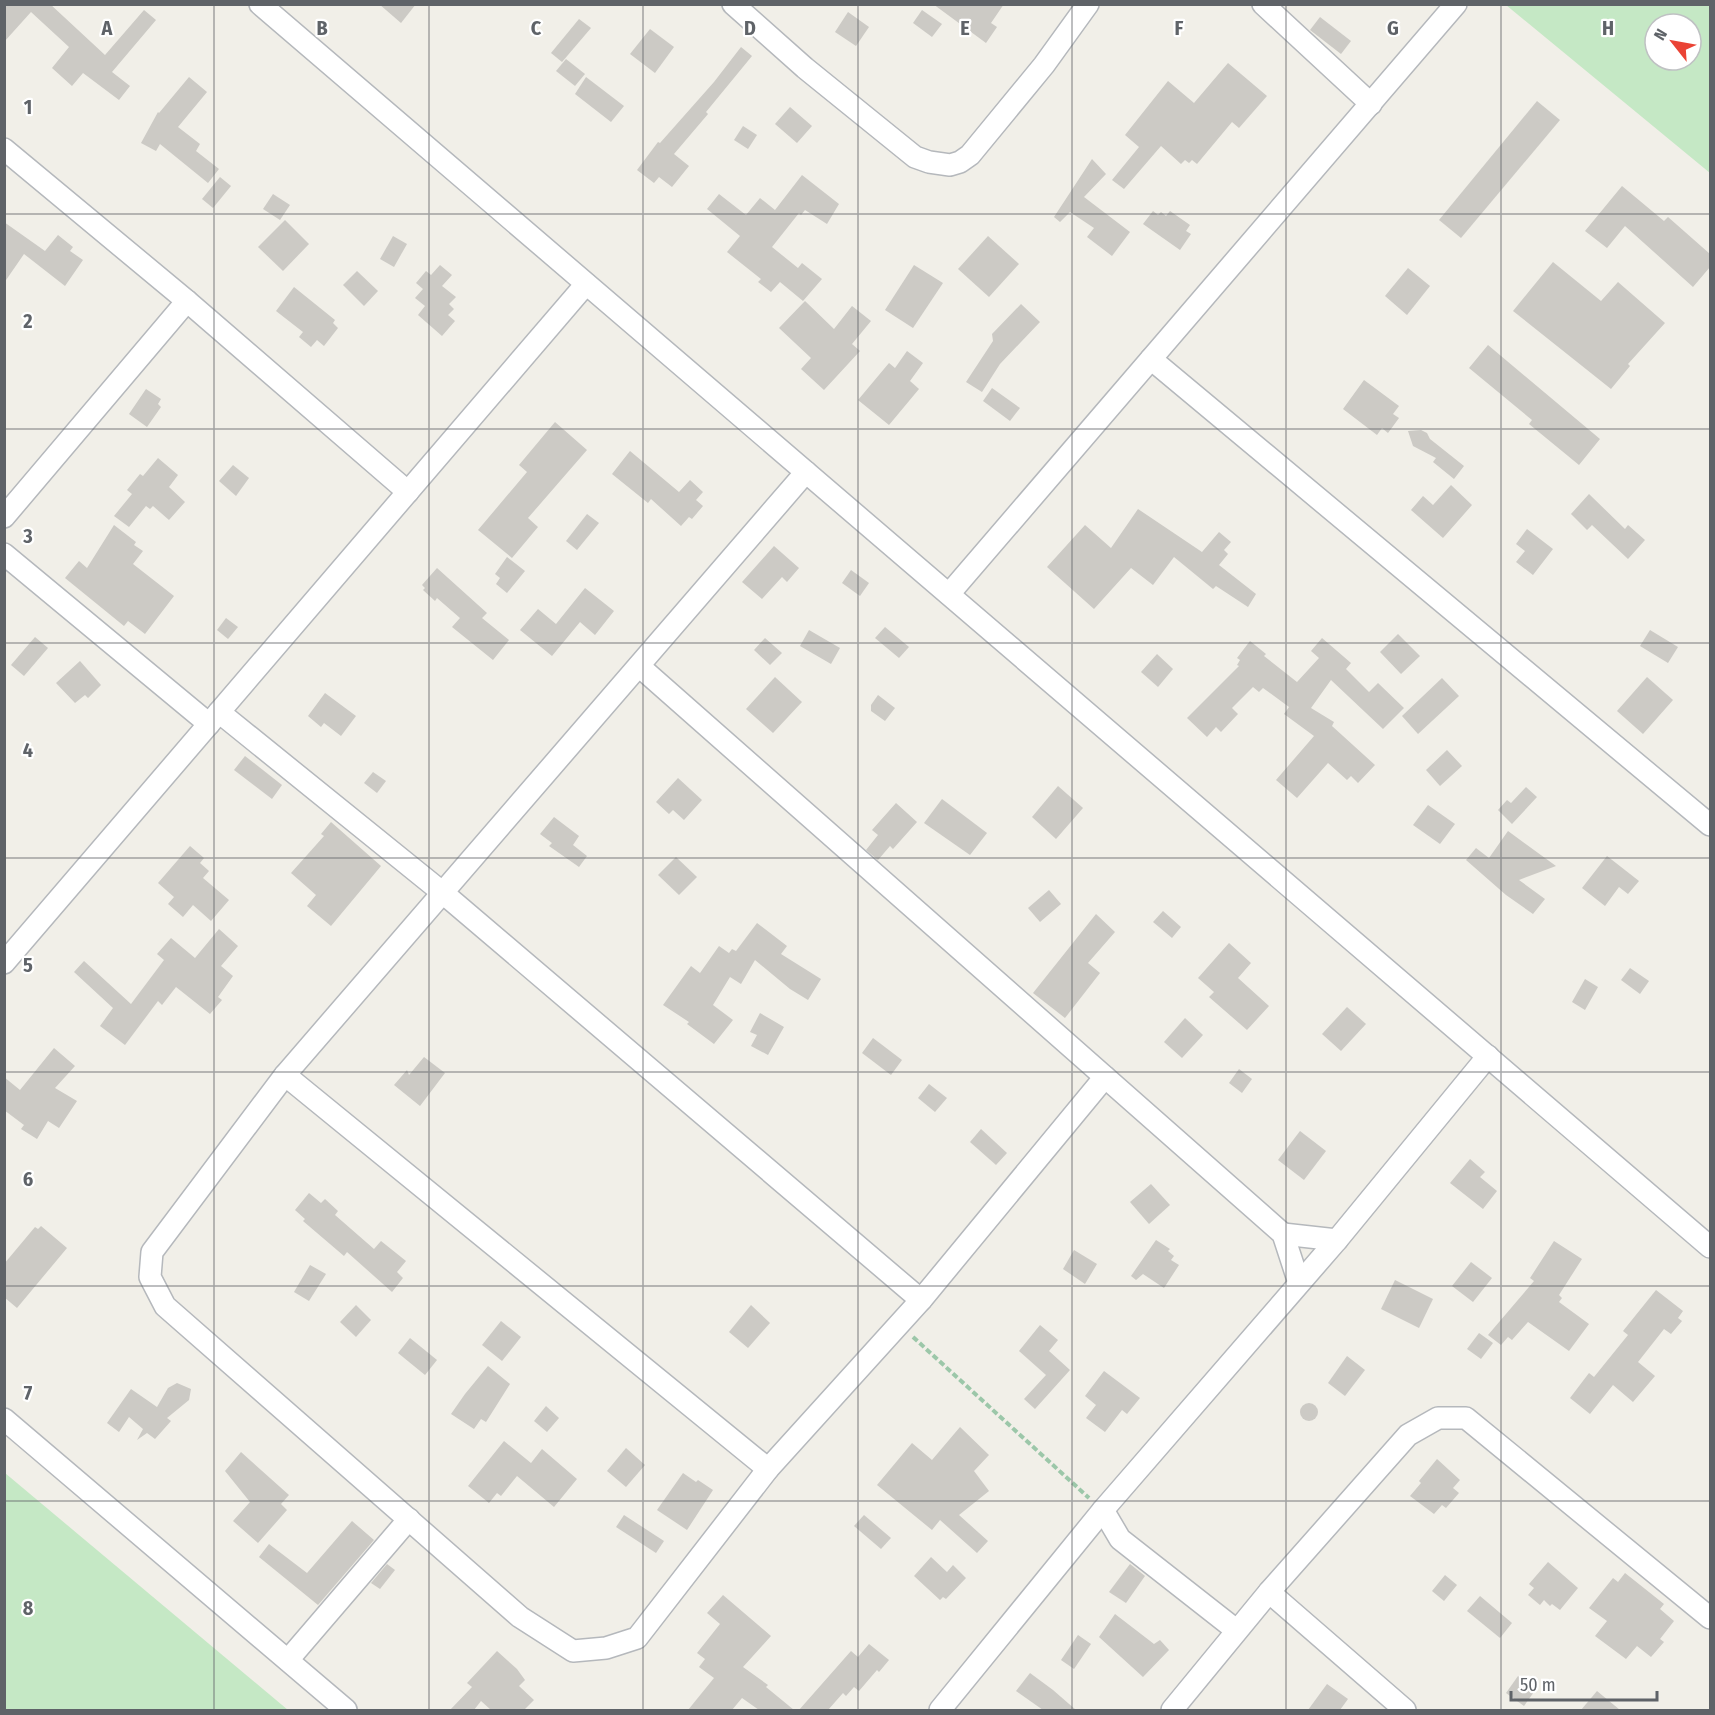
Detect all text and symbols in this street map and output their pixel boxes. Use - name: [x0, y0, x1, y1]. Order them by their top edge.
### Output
- north arrow: [1643, 12, 1703, 72]
- text: A: [101, 16, 114, 40]
- text: B: [316, 16, 328, 40]
- text: C: [531, 16, 542, 40]
- text: D: [744, 16, 756, 40]
- text: E: [960, 16, 970, 40]
- text: F: [1175, 16, 1184, 40]
- text: G: [1387, 16, 1399, 40]
- text: H: [1602, 16, 1614, 40]
- text: N: [1650, 26, 1671, 44]
- text: 1: [24, 95, 32, 119]
- text: 2: [22, 309, 33, 333]
- text: 3: [22, 524, 33, 548]
- text: 4: [23, 738, 33, 762]
- text: 5: [23, 953, 33, 977]
- text: 6: [23, 1167, 33, 1191]
- text: 7: [24, 1381, 33, 1405]
- text: 8: [23, 1596, 34, 1620]
- scale bar: [1511, 1664, 1656, 1702]
- text: 50 m: [1520, 1674, 1556, 1696]

